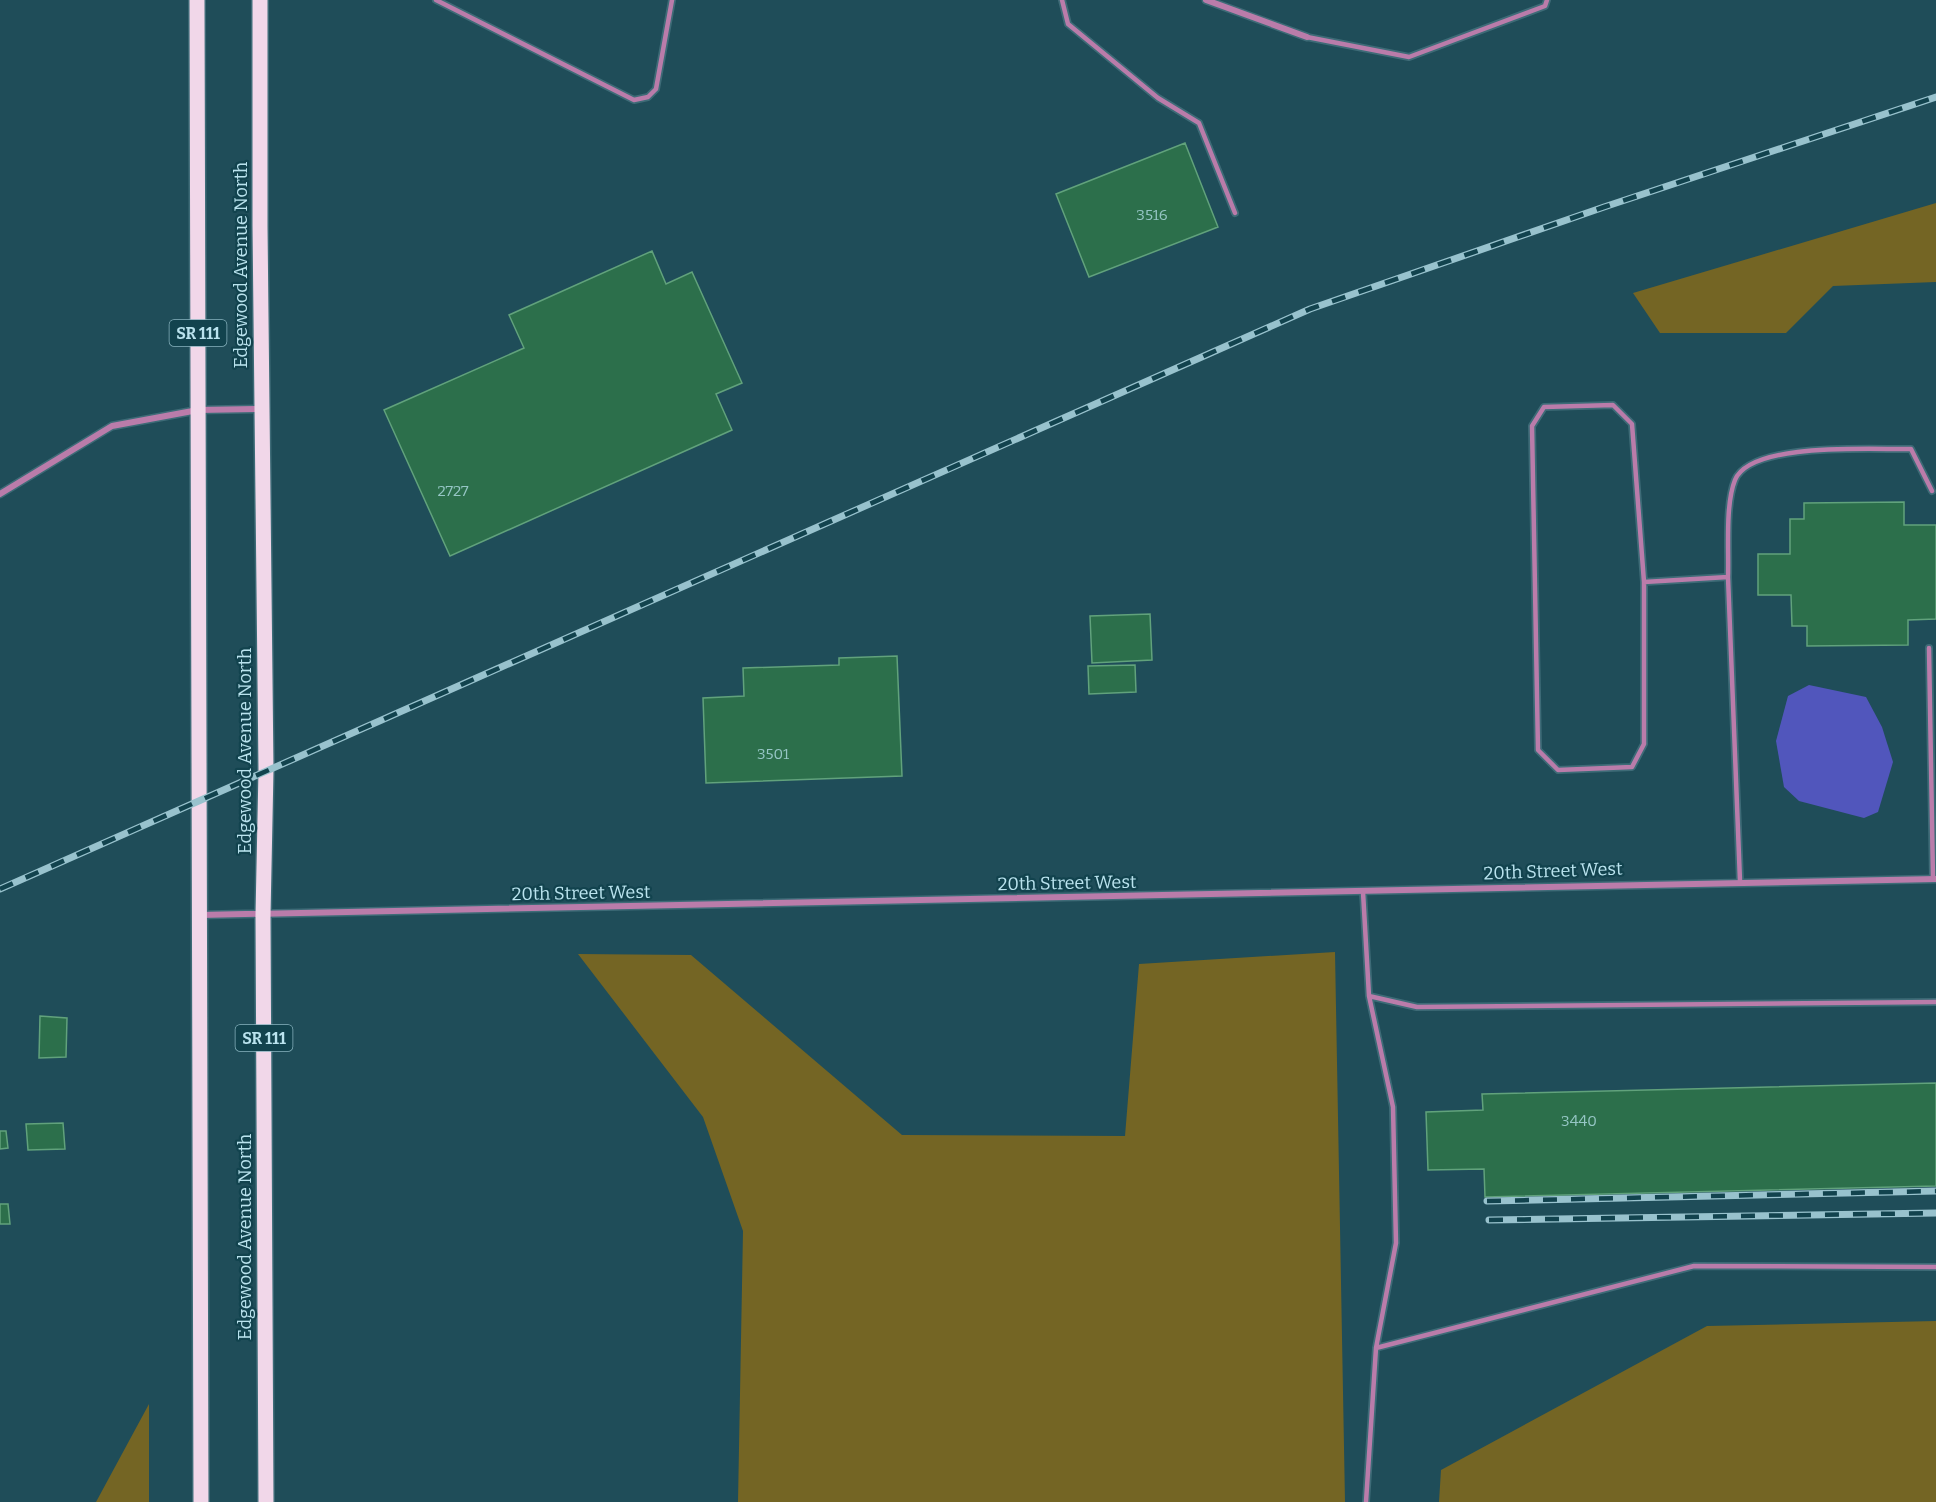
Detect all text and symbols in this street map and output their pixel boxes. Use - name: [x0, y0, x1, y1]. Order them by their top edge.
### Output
- street label: Edgewood Avenue North: [230, 162, 252, 368]
- house number: 3516: [1136, 206, 1168, 224]
- road number: SR 111: [170, 320, 226, 346]
- house number: 2727: [438, 482, 469, 500]
- street label: Edgewood Avenue North: [234, 648, 256, 854]
- house number: 3501: [757, 745, 789, 763]
- street label: 20th Street West: [1483, 858, 1623, 884]
- street label: 20th Street West: [997, 871, 1137, 895]
- street label: 20th Street West: [511, 881, 651, 905]
- road number: SR 111: [236, 1025, 292, 1051]
- house number: 3440: [1561, 1112, 1597, 1130]
- street label: Edgewood Avenue North: [234, 1134, 256, 1340]

